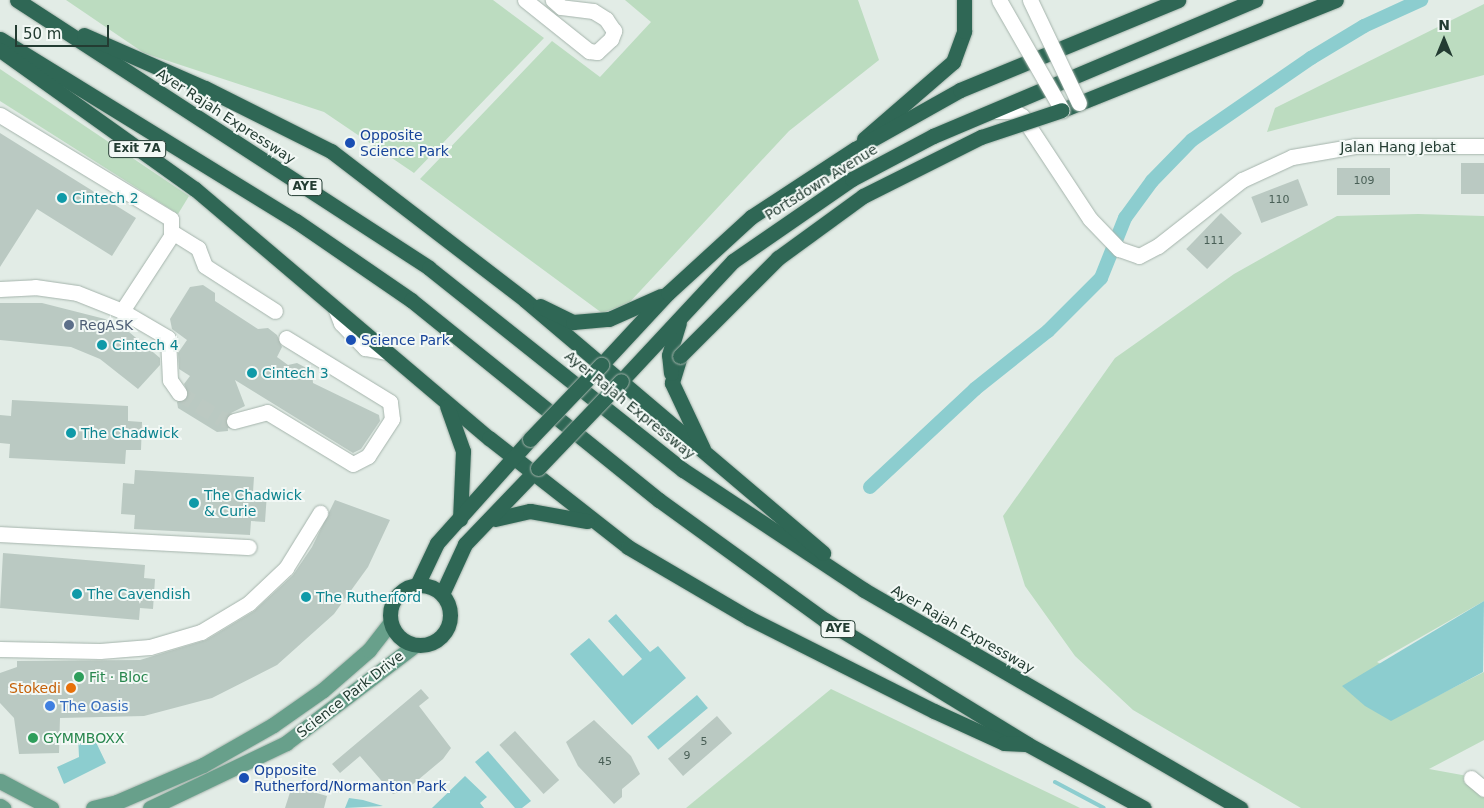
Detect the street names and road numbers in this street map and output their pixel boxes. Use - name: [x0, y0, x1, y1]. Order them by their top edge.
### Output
- street label: Ayer Rajah Expressway: [153, 65, 299, 167]
- street label: Jalan Hang Jebat: [1340, 139, 1456, 155]
- road number: Exit 7A: [107, 140, 167, 158]
- street label: Portsdown Avenue: [762, 141, 880, 223]
- road number: AYE: [286, 178, 324, 196]
- street label: Ayer Rajah Expressway: [562, 347, 698, 463]
- street label: Ayer Rajah Expressway: [888, 581, 1038, 677]
- road number: AYE: [819, 620, 857, 638]
- street label: Science Park Drive: [293, 647, 407, 741]

